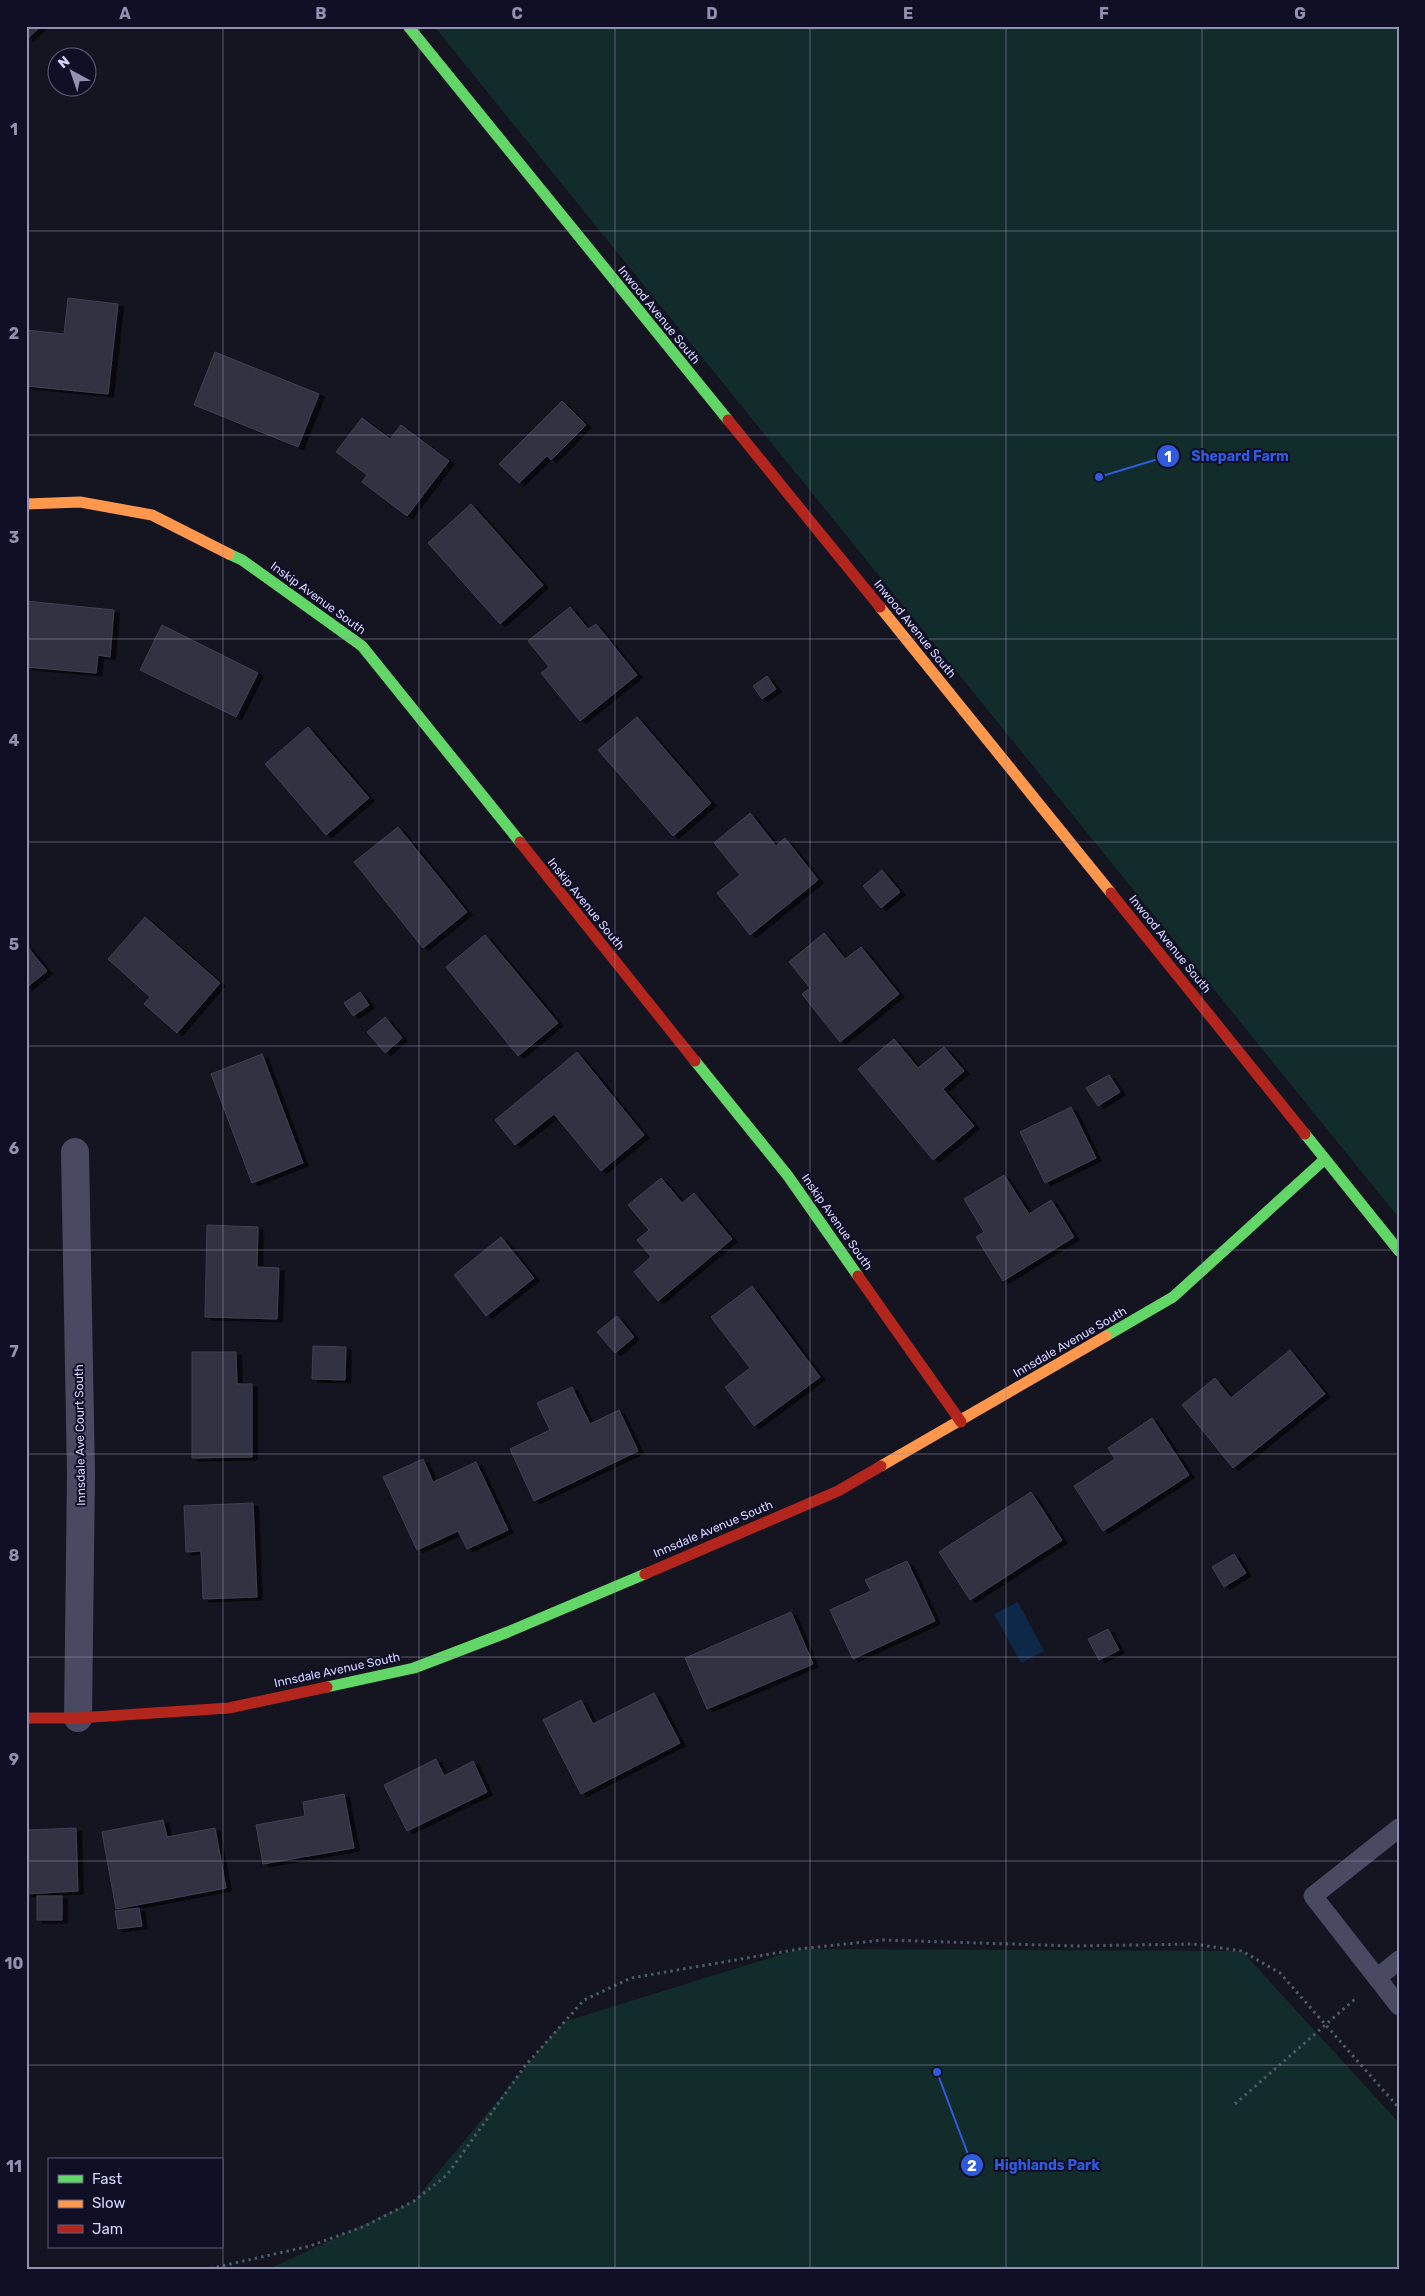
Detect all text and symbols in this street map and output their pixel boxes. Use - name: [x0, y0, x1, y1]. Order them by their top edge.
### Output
- text: A: [119, 4, 131, 23]
- text: B: [315, 4, 327, 23]
- text: C: [511, 4, 523, 23]
- text: D: [706, 4, 718, 23]
- text: E: [903, 4, 913, 23]
- text: F: [1099, 4, 1109, 23]
- text: G: [1294, 4, 1306, 23]
- north arrow: [48, 48, 98, 98]
- text: N: [55, 53, 73, 72]
- text: 1: [10, 120, 18, 139]
- street label: Inwood Avenue South: [615, 263, 703, 367]
- text: 2: [9, 324, 19, 343]
- callout: Shepard Farm: [1156, 442, 1299, 471]
- text: 1: [1164, 448, 1172, 466]
- text: Shepard Farm: [1191, 448, 1289, 465]
- text: 3: [9, 528, 19, 547]
- street label: Inskip Avenue South: [268, 559, 368, 637]
- street label: Inwood Avenue South: [871, 577, 959, 681]
- text: 4: [9, 731, 20, 750]
- street label: Inskip Avenue South: [545, 855, 627, 953]
- street label: Inwood Avenue South: [1126, 892, 1214, 996]
- text: 5: [9, 935, 19, 954]
- text: 6: [9, 1139, 19, 1158]
- street label: Inskip Avenue South: [799, 1171, 875, 1273]
- street label: Innsdale Avenue South: [1011, 1304, 1129, 1380]
- text: 7: [9, 1342, 19, 1361]
- street label: Innsdale Ave Court South: [72, 1364, 88, 1506]
- street label: Innsdale Avenue South: [651, 1497, 775, 1561]
- text: 8: [9, 1546, 20, 1565]
- street label: Innsdale Avenue South: [273, 1650, 401, 1690]
- text: 9: [9, 1750, 19, 1769]
- text: 10: [5, 1954, 24, 1973]
- callout: Highlands Park: [959, 2151, 1110, 2180]
- text: 11: [6, 2157, 22, 2176]
- text: 2: [967, 2157, 977, 2175]
- text: Highlands Park: [994, 2157, 1100, 2174]
- legend: [48, 2158, 222, 2248]
- text: Fast: [92, 2170, 122, 2188]
- text: Slow: [92, 2194, 125, 2212]
- text: Jam: [92, 2220, 123, 2238]

